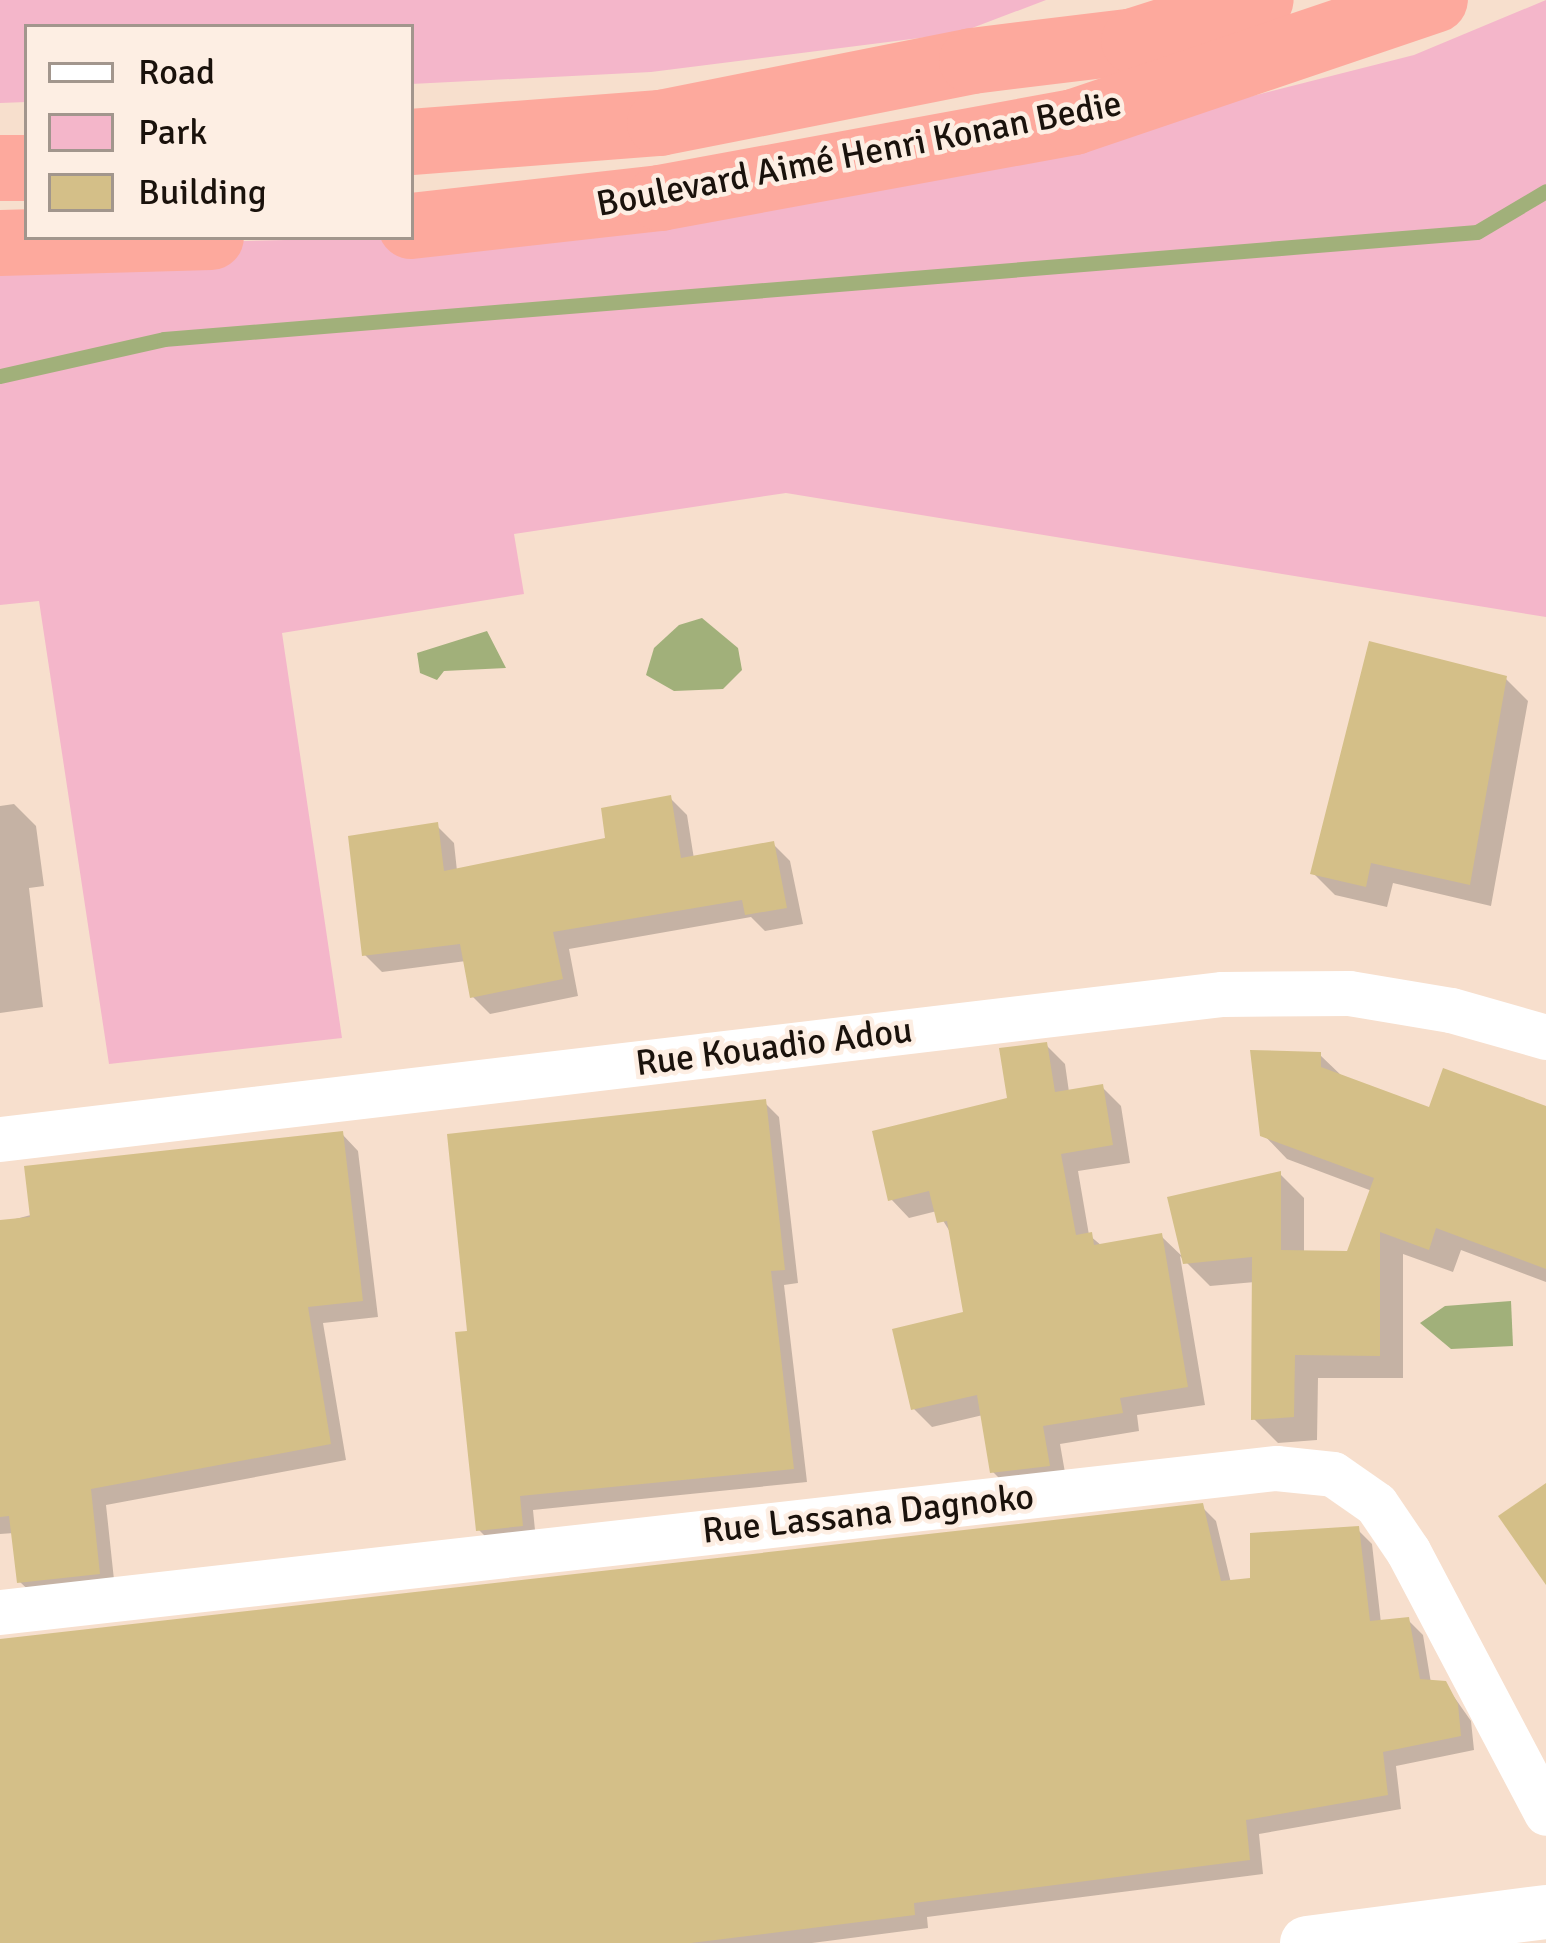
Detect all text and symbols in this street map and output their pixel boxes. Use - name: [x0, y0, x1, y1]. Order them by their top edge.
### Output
- legend: [24, 24, 414, 240]
- text: Road: [138, 50, 215, 95]
- street label: Boulevard Aimé Henri Konan Bedie: [593, 82, 1125, 226]
- text: Park: [138, 110, 207, 155]
- text: Building: [138, 170, 267, 215]
- street label: Rue Kouadio Adou: [633, 1009, 915, 1085]
- street label: Rue Lassana Dagnoko: [700, 1475, 1036, 1553]

